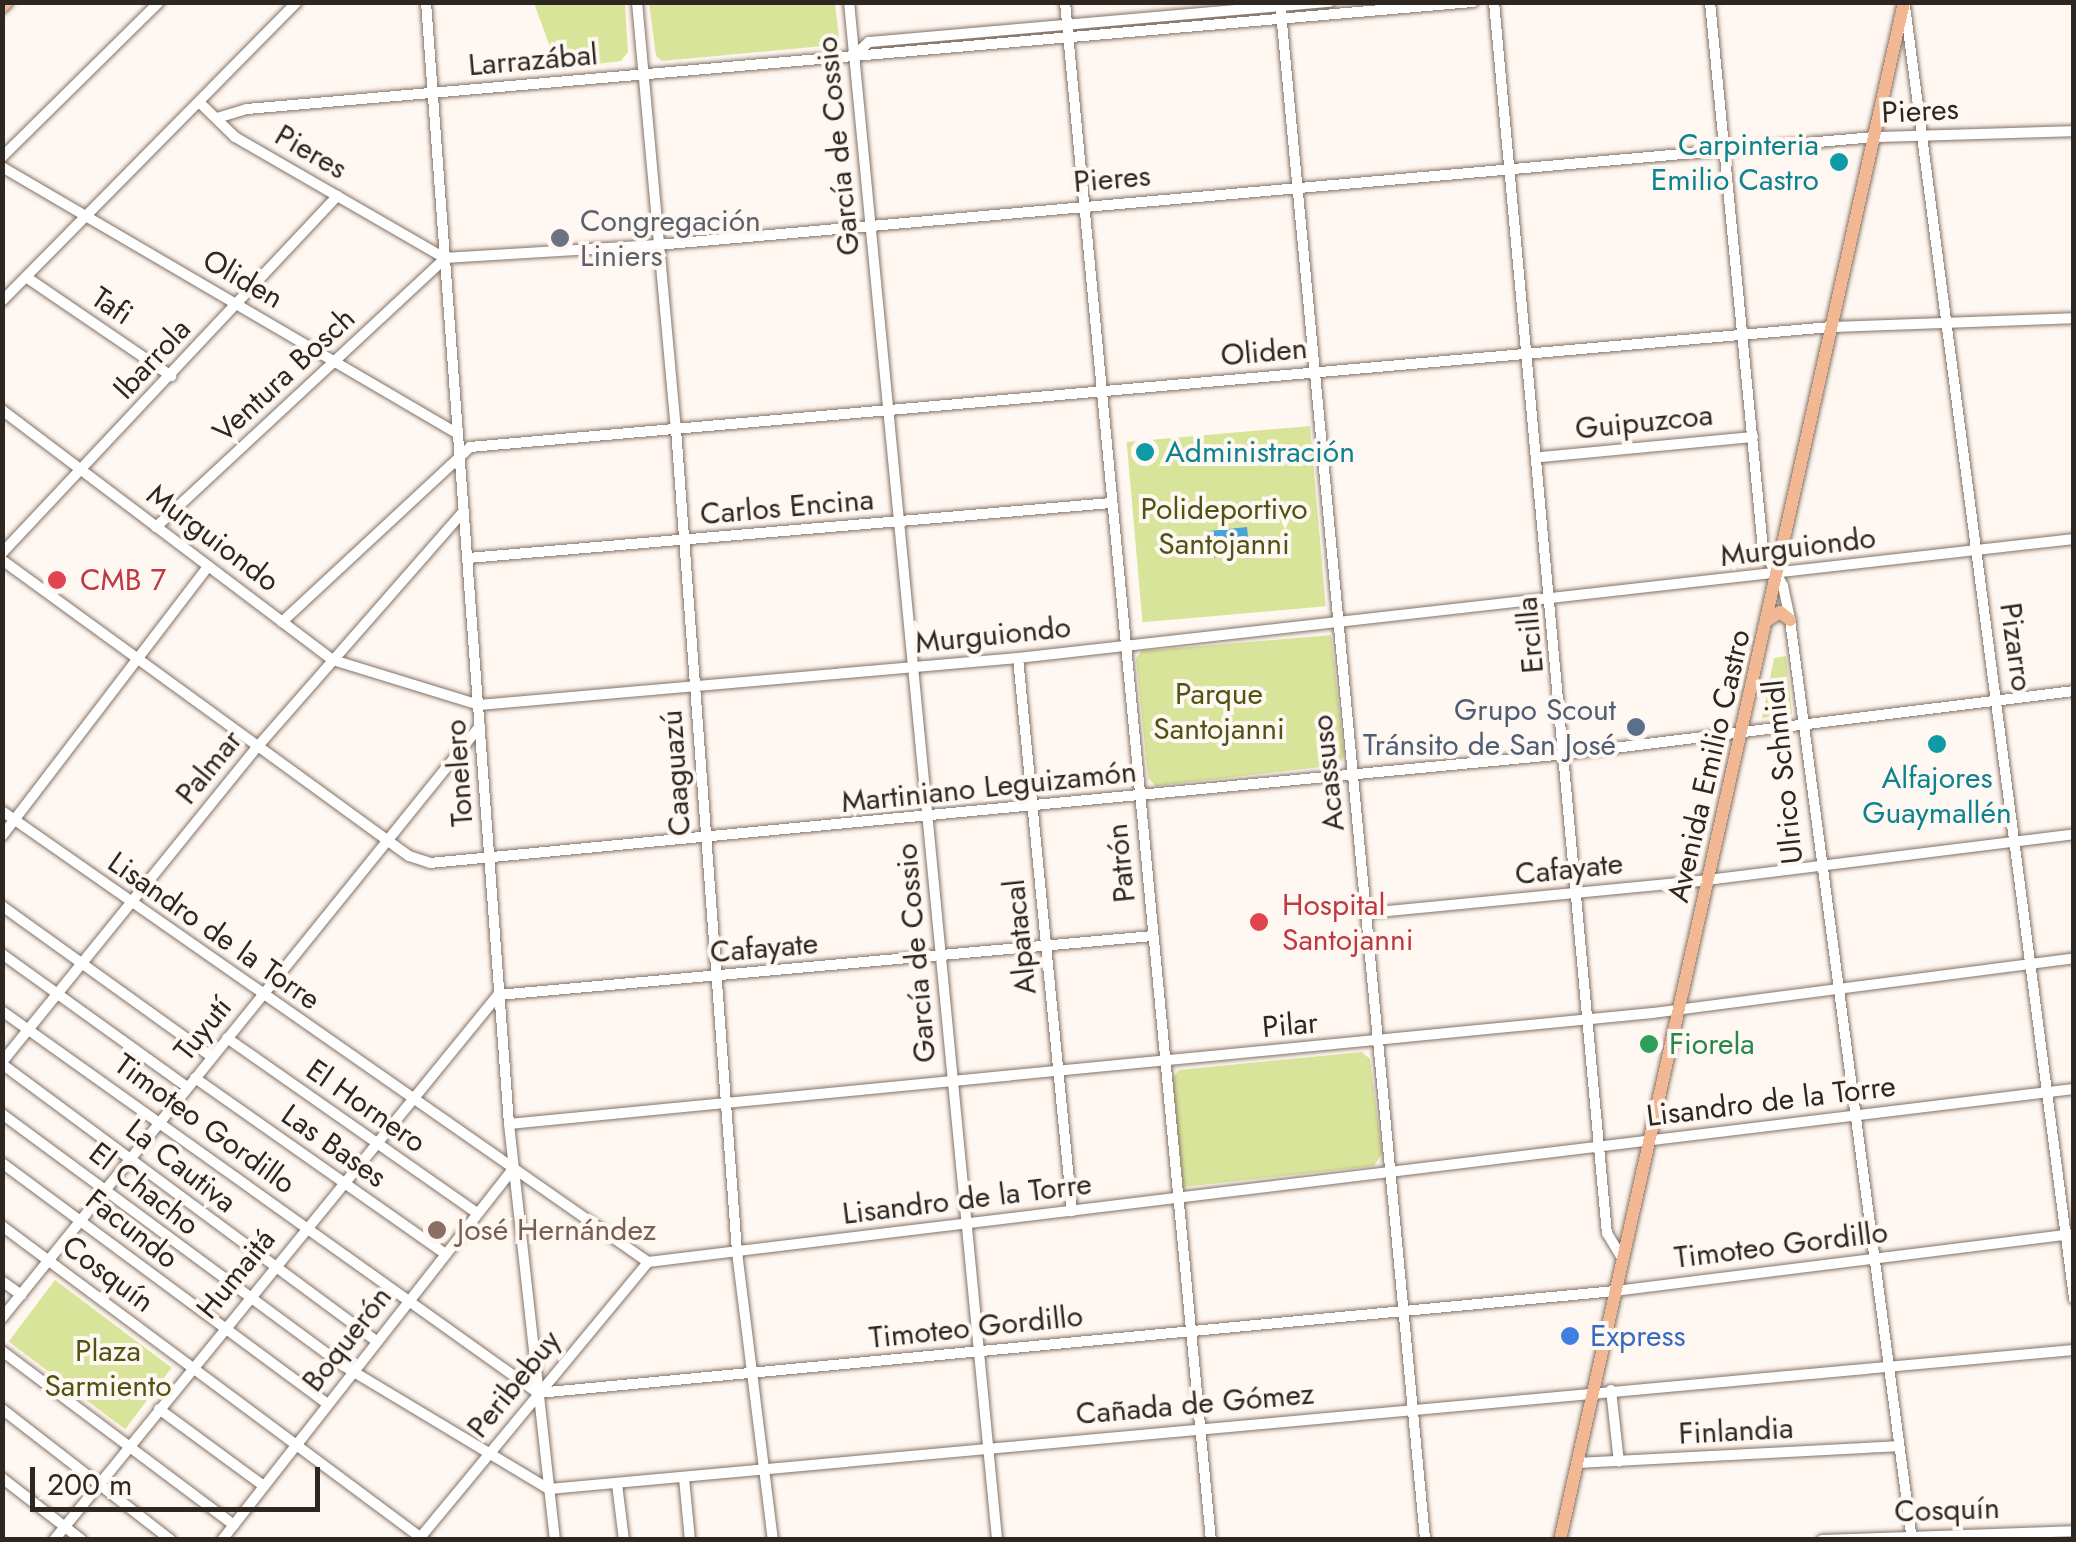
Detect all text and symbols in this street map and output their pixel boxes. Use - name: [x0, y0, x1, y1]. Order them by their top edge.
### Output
- street label: García de Cossio: [809, 35, 867, 257]
- street label: Larrazábal: [467, 36, 599, 84]
- street label: Pieres: [1881, 91, 1959, 131]
- street label: Pieres: [269, 117, 353, 187]
- place label: Carpinteria Emilio Castro: [1651, 127, 1819, 198]
- marker: Carpinteria Emilio Castro: [1828, 151, 1850, 173]
- street label: Pieres: [1072, 158, 1152, 200]
- place label: Congregación Liniers: [580, 203, 761, 274]
- marker: Congregación Liniers: [549, 227, 571, 249]
- street label: Oliden: [196, 242, 290, 316]
- street label: Tafi: [85, 279, 139, 333]
- street label: Ventura Bosch: [206, 300, 362, 450]
- street label: Ibarrola: [106, 311, 198, 407]
- street label: Oliden: [1219, 330, 1309, 374]
- street label: Guipuzcoa: [1573, 397, 1715, 447]
- place label: Administración: [1165, 434, 1355, 470]
- marker: Administración: [1134, 441, 1156, 463]
- street label: Murguiondo: [140, 477, 286, 599]
- street label: Carlos Encina: [699, 481, 875, 533]
- park label: Polideportivo Santojanni: [1140, 491, 1308, 562]
- street label: Murguiondo: [1718, 520, 1878, 574]
- place label: CMB 7: [80, 562, 166, 598]
- marker: CMB 7: [44, 567, 70, 593]
- street label: Ercilla: [1509, 595, 1551, 675]
- street label: Pizarro: [1992, 600, 2040, 694]
- street label: Murguiondo: [913, 609, 1073, 661]
- street label: Avenida Emilio Castro: [1660, 626, 1758, 906]
- park label: Parque Santojanni: [1153, 676, 1285, 746]
- street label: Ulrico Schmidl: [1755, 678, 1811, 866]
- place label: Grupo Scout Tránsito de San José: [1363, 692, 1616, 762]
- street label: Caaguazú: [654, 709, 698, 837]
- street label: Acassuso: [1304, 713, 1352, 833]
- marker: Grupo Scout Tránsito de San José: [1625, 716, 1647, 738]
- street label: Tonelero: [437, 718, 481, 828]
- street label: Palmar: [168, 723, 250, 811]
- marker: Alfajores Guaymallén: [1926, 733, 1948, 755]
- street label: Martiniano Leguizamón: [840, 754, 1138, 820]
- place label: Alfajores Guaymallén: [1862, 760, 2012, 830]
- street label: Patrón: [1099, 822, 1143, 904]
- street label: García de Cossio: [888, 842, 944, 1064]
- street label: Lisandro de la Torre: [101, 844, 327, 1018]
- street label: Cafayate: [1513, 845, 1625, 893]
- street label: Alpatacal: [996, 878, 1044, 996]
- place label: Hospital Santojanni: [1282, 887, 1413, 958]
- marker: Hospital Santojanni: [1246, 909, 1272, 935]
- street label: Cafayate: [709, 925, 819, 971]
- street label: Tuyutí: [167, 990, 239, 1068]
- street label: Pilar: [1261, 1005, 1319, 1045]
- place label: Fiorela: [1669, 1026, 1755, 1062]
- marker: Fiorela: [1638, 1033, 1660, 1055]
- street label: Timoteo Gordillo: [108, 1046, 302, 1202]
- street label: El Hornero: [299, 1052, 433, 1160]
- street label: Lisandro de la Torre: [1644, 1068, 1898, 1134]
- street label: Las Bases: [275, 1097, 393, 1195]
- street label: La Cautiva: [119, 1112, 243, 1220]
- street label: El Chacho: [82, 1135, 206, 1243]
- street label: Lisandro de la Torre: [840, 1166, 1094, 1232]
- street label: Facundo: [78, 1182, 186, 1276]
- place label: José Hernández: [457, 1212, 656, 1248]
- street label: Timoteo Gordillo: [1672, 1214, 1890, 1276]
- marker: José Hernández: [426, 1219, 448, 1241]
- street label: Humaitá: [189, 1222, 283, 1326]
- street label: Cosquín: [55, 1228, 161, 1320]
- street label: Boquerón: [295, 1279, 399, 1399]
- street label: Timoteo Gordillo: [867, 1298, 1085, 1356]
- place label: Express: [1590, 1318, 1686, 1354]
- street label: Peribebuy: [460, 1323, 568, 1445]
- marker: Express: [1559, 1325, 1581, 1347]
- park label: Plaza Sarmiento: [44, 1333, 172, 1404]
- street label: Cañada de Gómez: [1074, 1376, 1316, 1432]
- street label: Finlandia: [1678, 1410, 1794, 1452]
- scale bar: [35, 1447, 325, 1509]
- text: 200 m: [47, 1463, 132, 1506]
- street label: Cosquín: [1894, 1490, 2000, 1530]

